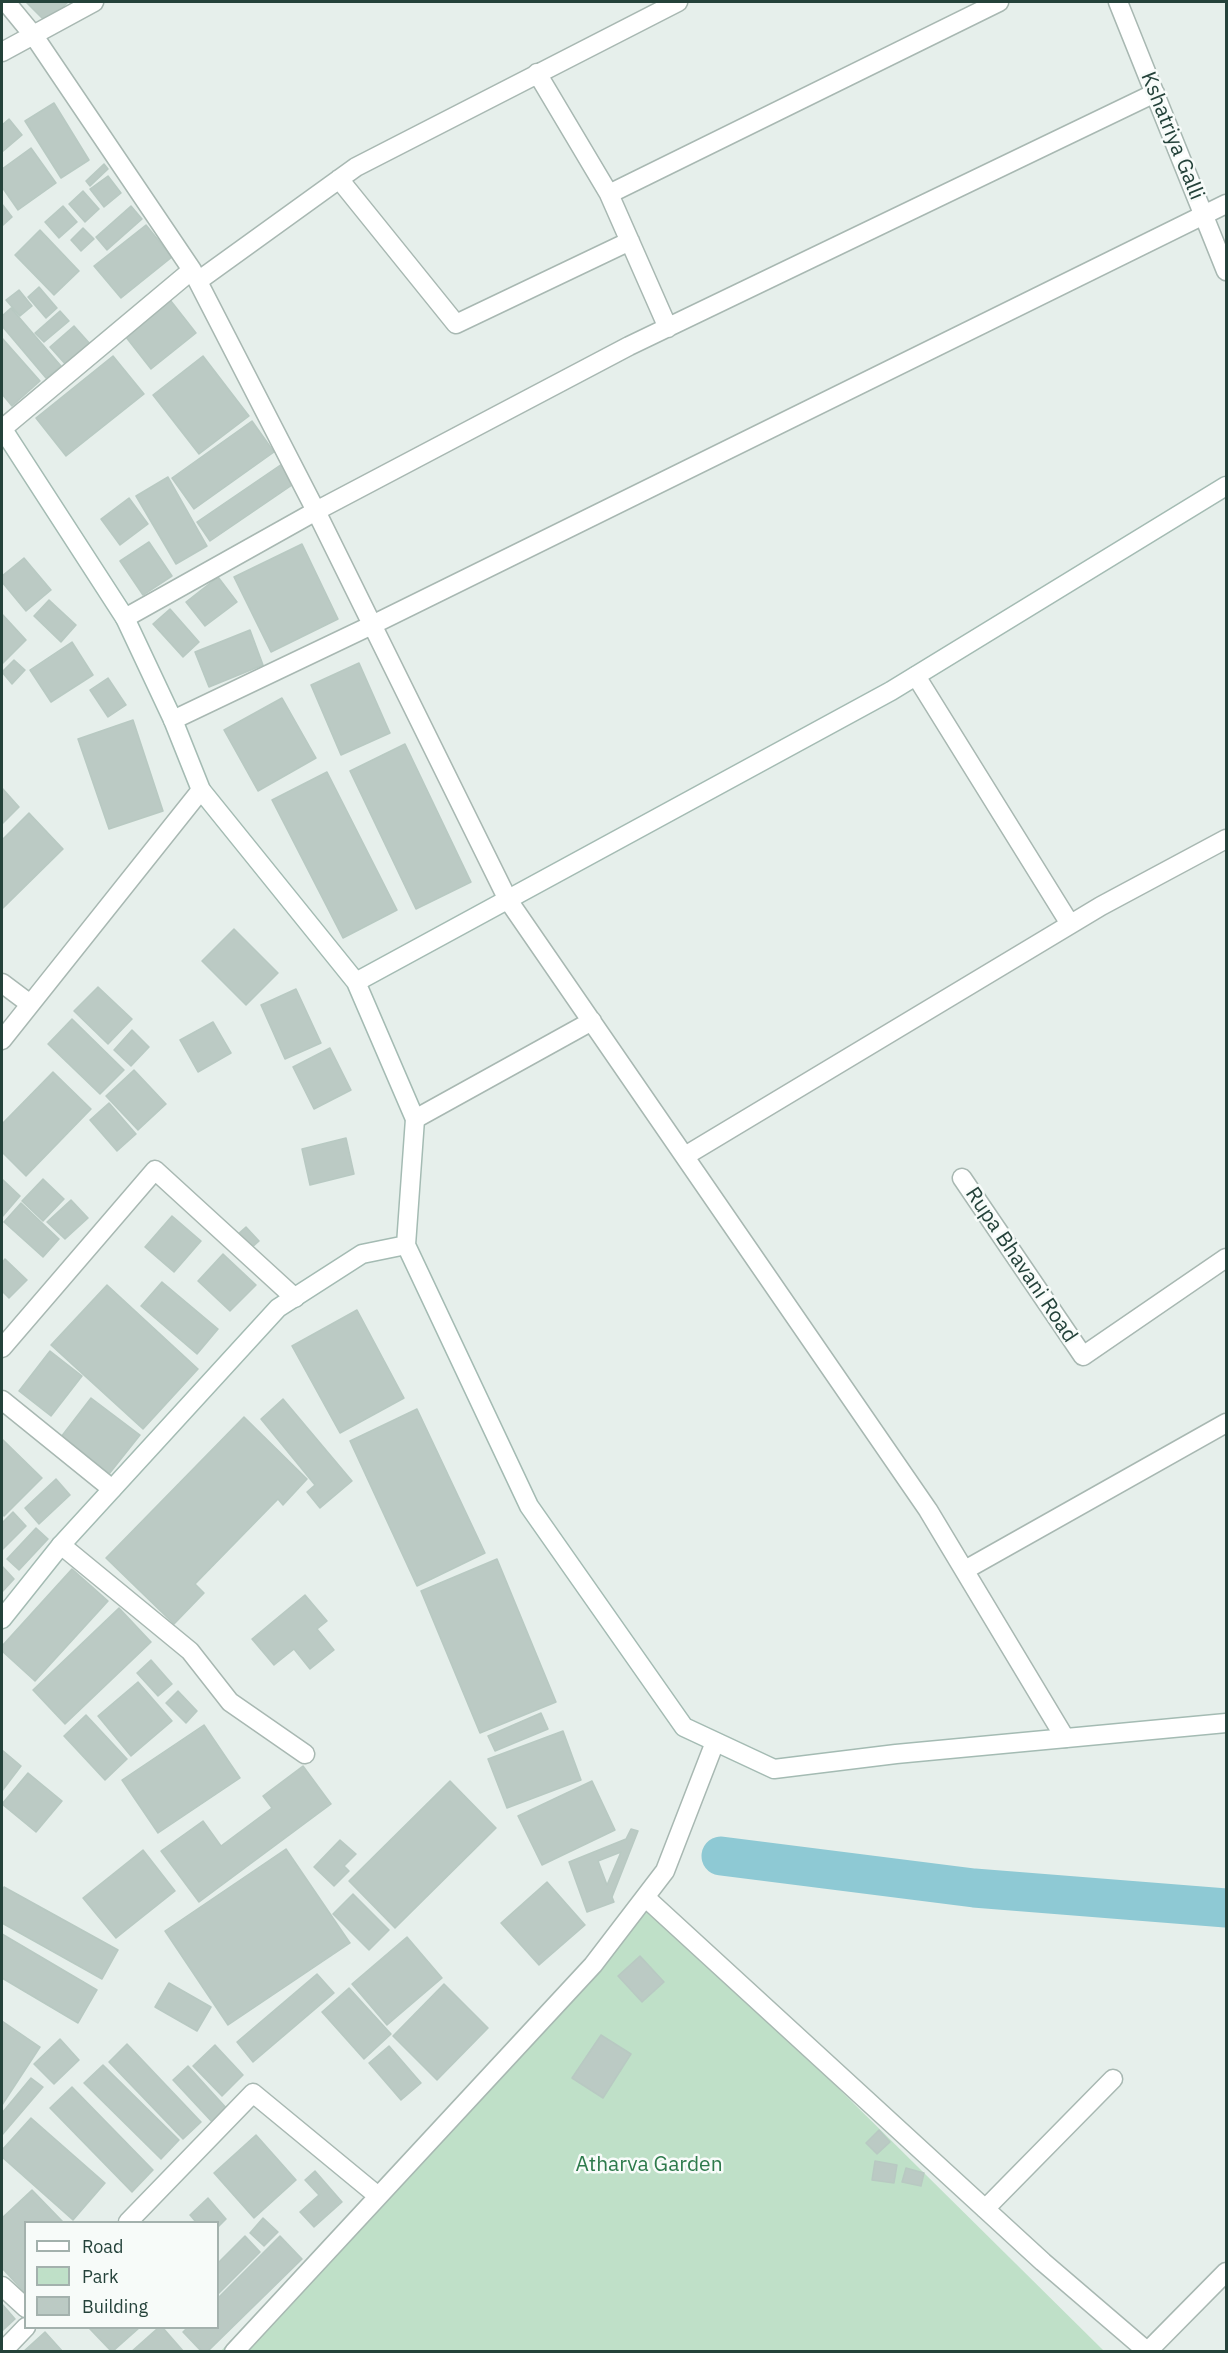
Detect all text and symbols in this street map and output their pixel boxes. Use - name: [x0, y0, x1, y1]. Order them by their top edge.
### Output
- street label: Kshatriya Galli: [1135, 68, 1209, 204]
- street label: Rupa Bhavani Road: [960, 1182, 1082, 1348]
- park label: Atharva Garden: [575, 2152, 723, 2178]
- legend: [24, 2221, 219, 2329]
- text: Road: [82, 2235, 123, 2258]
- text: Park: [82, 2265, 118, 2288]
- text: Building: [82, 2295, 148, 2318]

